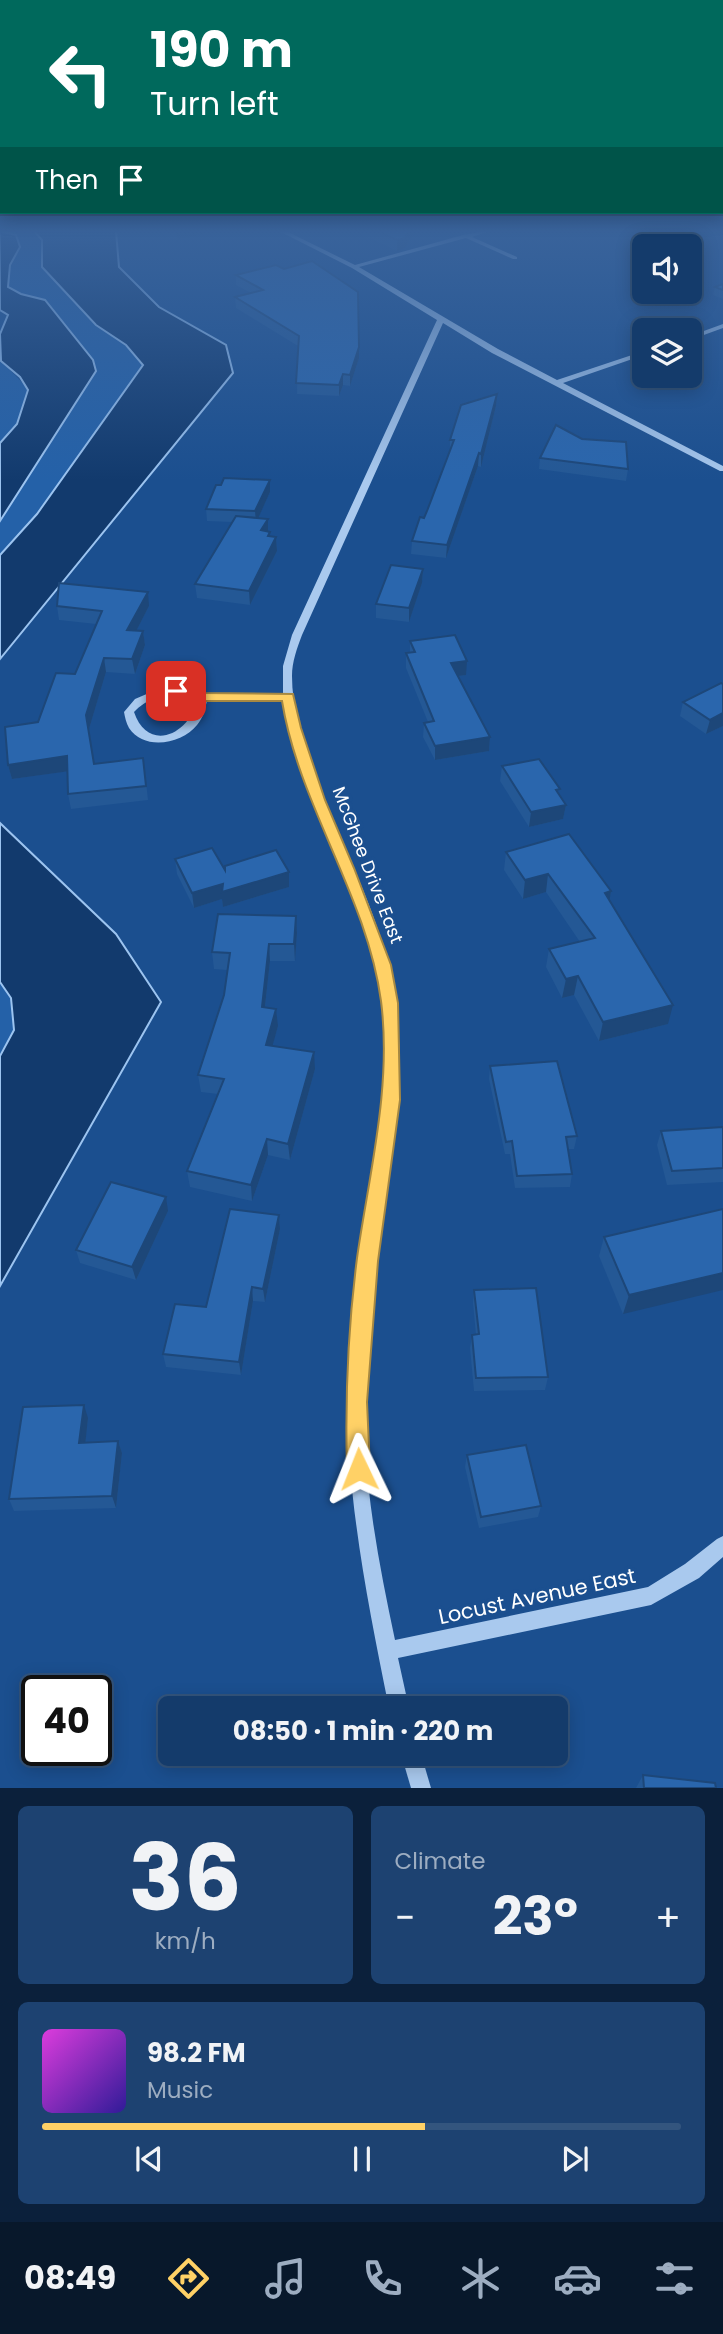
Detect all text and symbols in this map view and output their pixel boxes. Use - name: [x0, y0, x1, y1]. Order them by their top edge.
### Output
- text: 190 m: [150, 16, 293, 84]
- icon: left: [35, 28, 126, 119]
- text: Turn left: [150, 81, 279, 126]
- icon: arrive: [112, 161, 150, 199]
- text: Then: [35, 162, 98, 198]
- map controls: [632, 234, 702, 388]
- button: sound: [632, 234, 702, 304]
- button: layers: [632, 318, 702, 388]
- pin: [146, 661, 206, 721]
- icon: arrive: [157, 672, 195, 710]
- street label: McGhee Drive East: [327, 783, 409, 947]
- position arrow: [322, 1432, 396, 1506]
- street label: Locust Avenue East: [436, 1561, 638, 1631]
- speed limit sign: 40: [21, 1675, 112, 1766]
- text: 08:50 · 1 min · 220 m: [233, 1713, 493, 1749]
- text: 36: [129, 1814, 242, 1942]
- text: Climate: [395, 1845, 485, 1877]
- text: 23°: [493, 1880, 578, 1953]
- text: −: [395, 1891, 415, 1944]
- text: +: [655, 1891, 681, 1944]
- text: km/h: [155, 1925, 216, 1957]
- text: 98.2 FM: [147, 2035, 246, 2071]
- text: Music: [147, 2074, 213, 2106]
- icon: previous: [130, 2140, 168, 2178]
- icon: pause: [343, 2140, 381, 2178]
- icon: next: [556, 2140, 594, 2178]
- icon: directions: [164, 2254, 213, 2303]
- icon: music: [261, 2254, 310, 2303]
- icon: phone: [358, 2254, 407, 2303]
- icon: climate: [456, 2254, 505, 2303]
- icon: car: [553, 2254, 602, 2303]
- icon: filters: [650, 2254, 699, 2303]
- text: 08:49: [24, 2255, 116, 2300]

